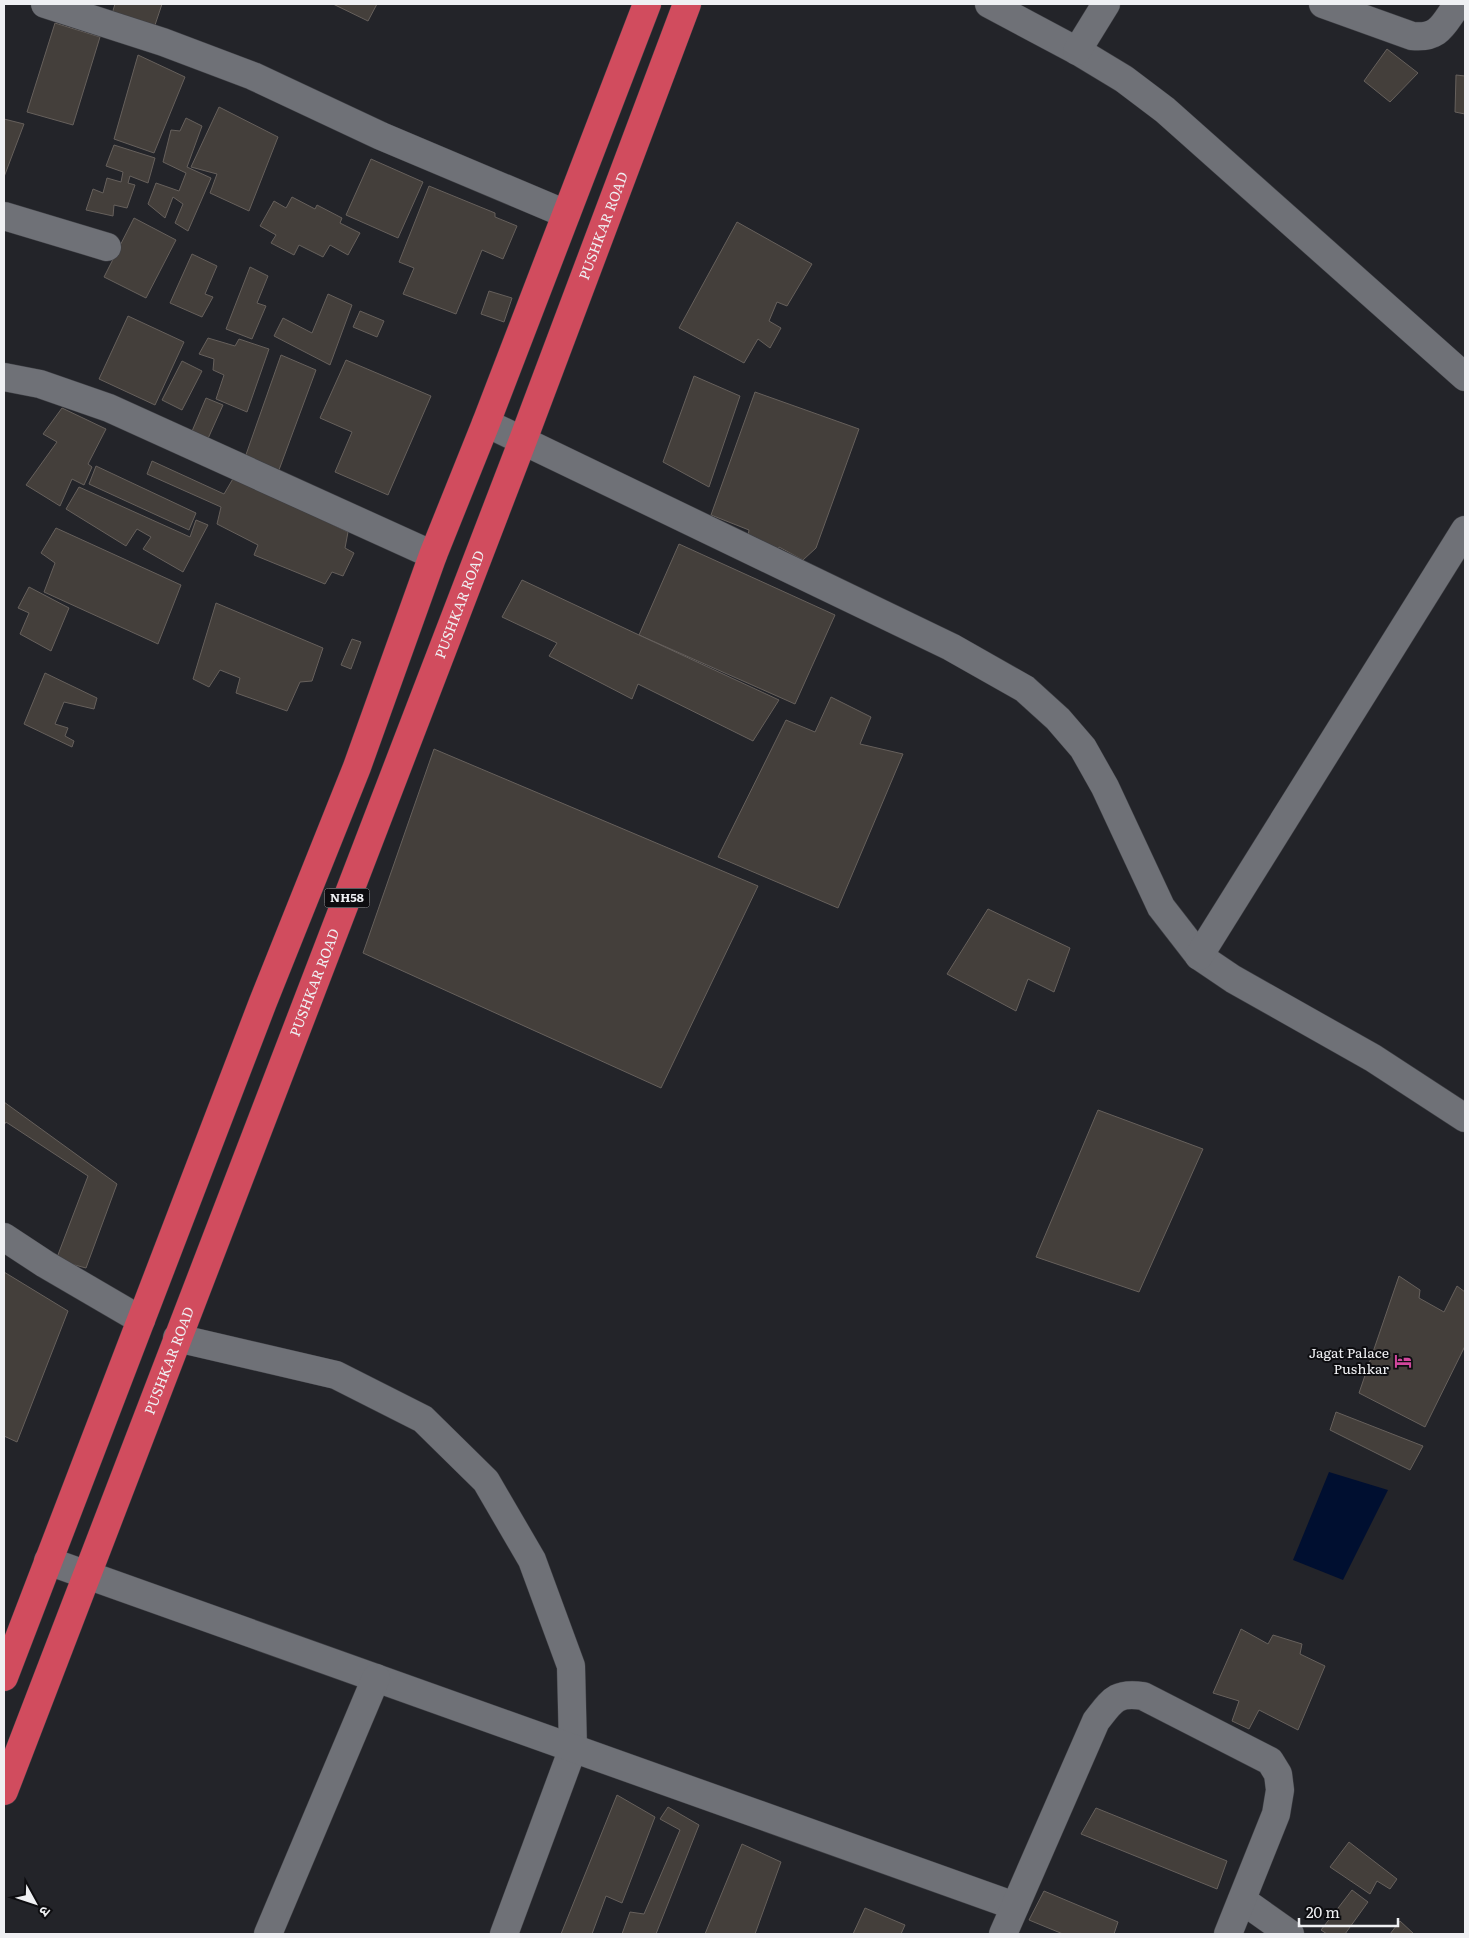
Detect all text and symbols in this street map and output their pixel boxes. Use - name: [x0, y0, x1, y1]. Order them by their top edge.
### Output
- street label: PUSHKAR ROAD: [573, 168, 632, 283]
- street label: PUSHKAR ROAD: [429, 547, 489, 661]
- road number: NH58: [324, 888, 370, 908]
- street label: PUSHKAR ROAD: [284, 925, 344, 1039]
- street label: PUSHKAR ROAD: [139, 1303, 198, 1417]
- place label: Jagat Palace Pushkar: [1309, 1342, 1389, 1378]
- hotel icon: Jagat Palace Pushkar: [1393, 1351, 1413, 1371]
- north arrow: [10, 1878, 60, 1928]
- scale bar: [1299, 1896, 1398, 1928]
- text: 20 m: [1306, 1900, 1340, 1923]
- text: उ: [35, 1902, 56, 1922]

